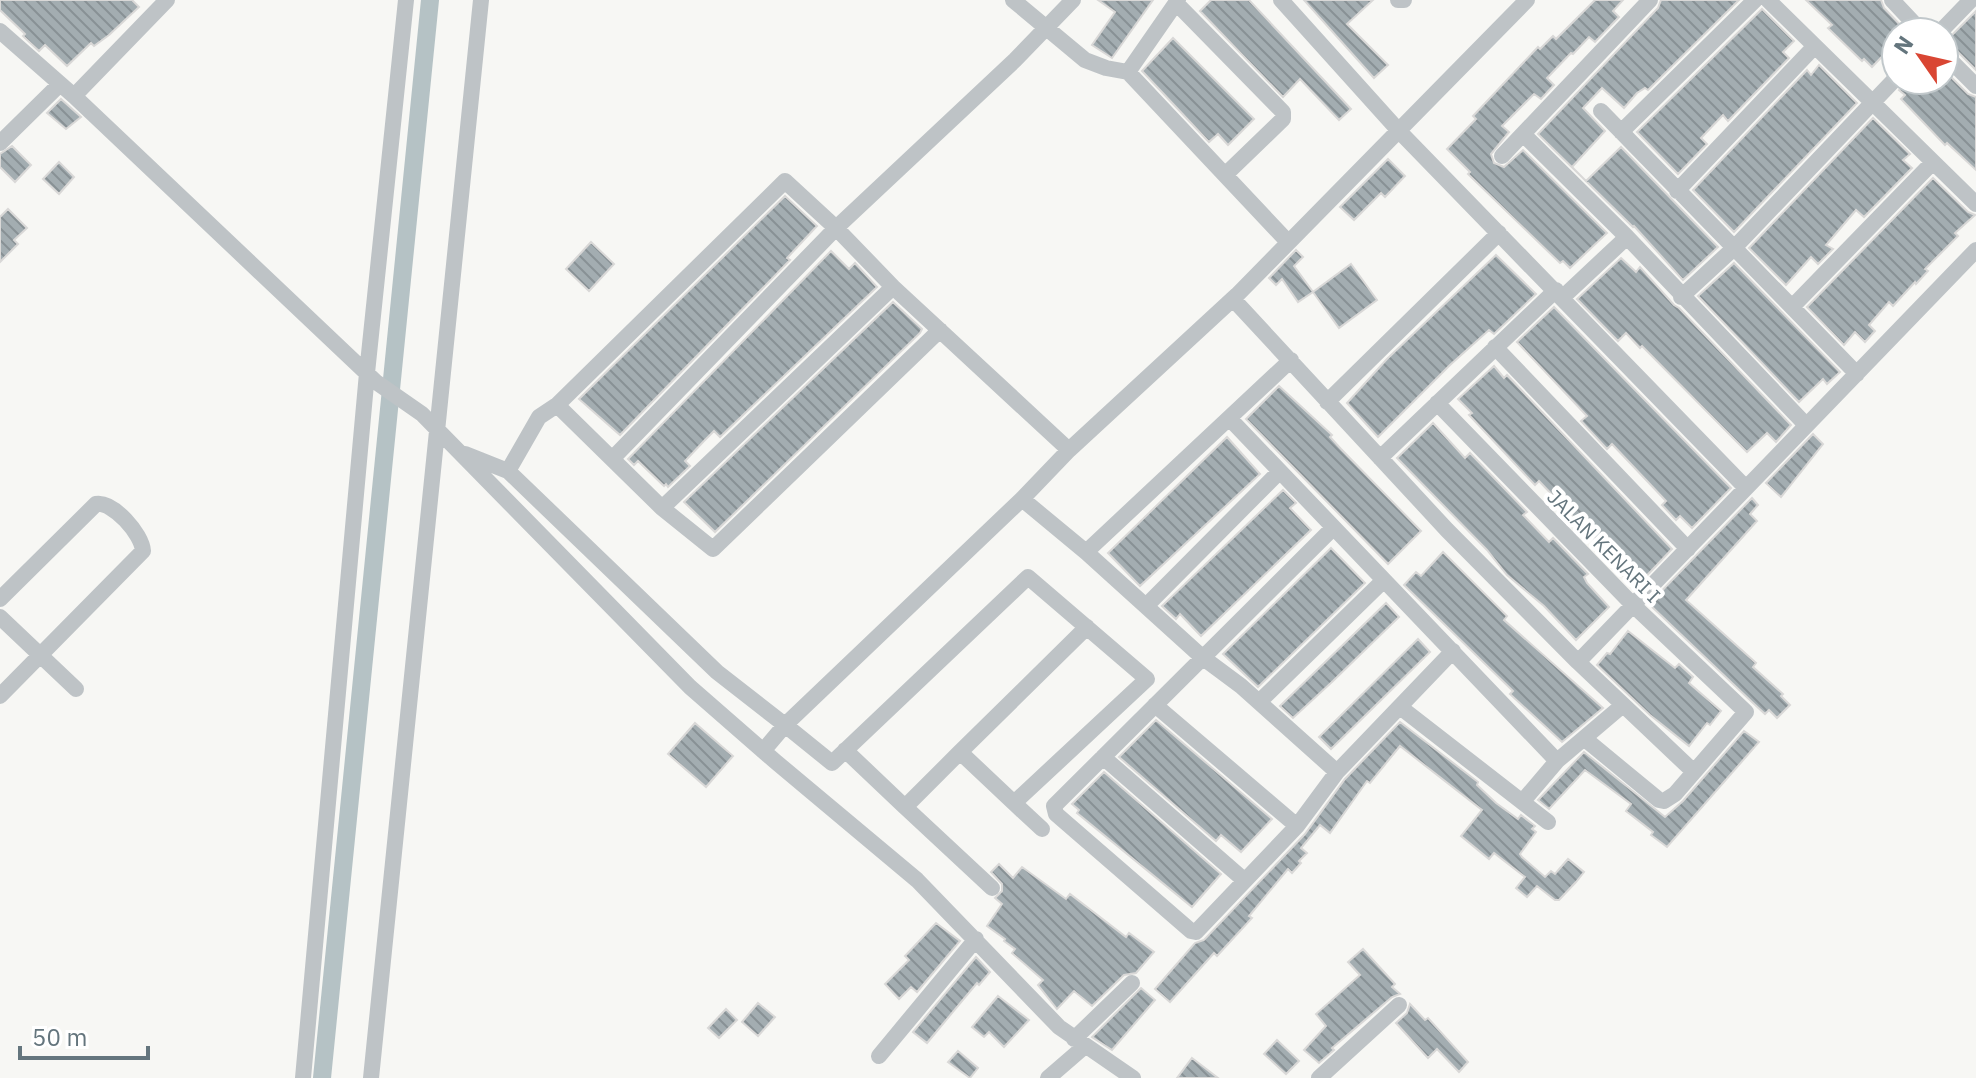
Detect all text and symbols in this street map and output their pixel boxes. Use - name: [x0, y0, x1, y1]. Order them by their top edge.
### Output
- north arrow: [1880, 16, 1960, 96]
- text: N: [1887, 30, 1919, 59]
- street label: JALAN KENARI I: [1541, 483, 1667, 609]
- scale bar: [20, 1010, 148, 1060]
- text: 50 m: [32, 1021, 87, 1053]

